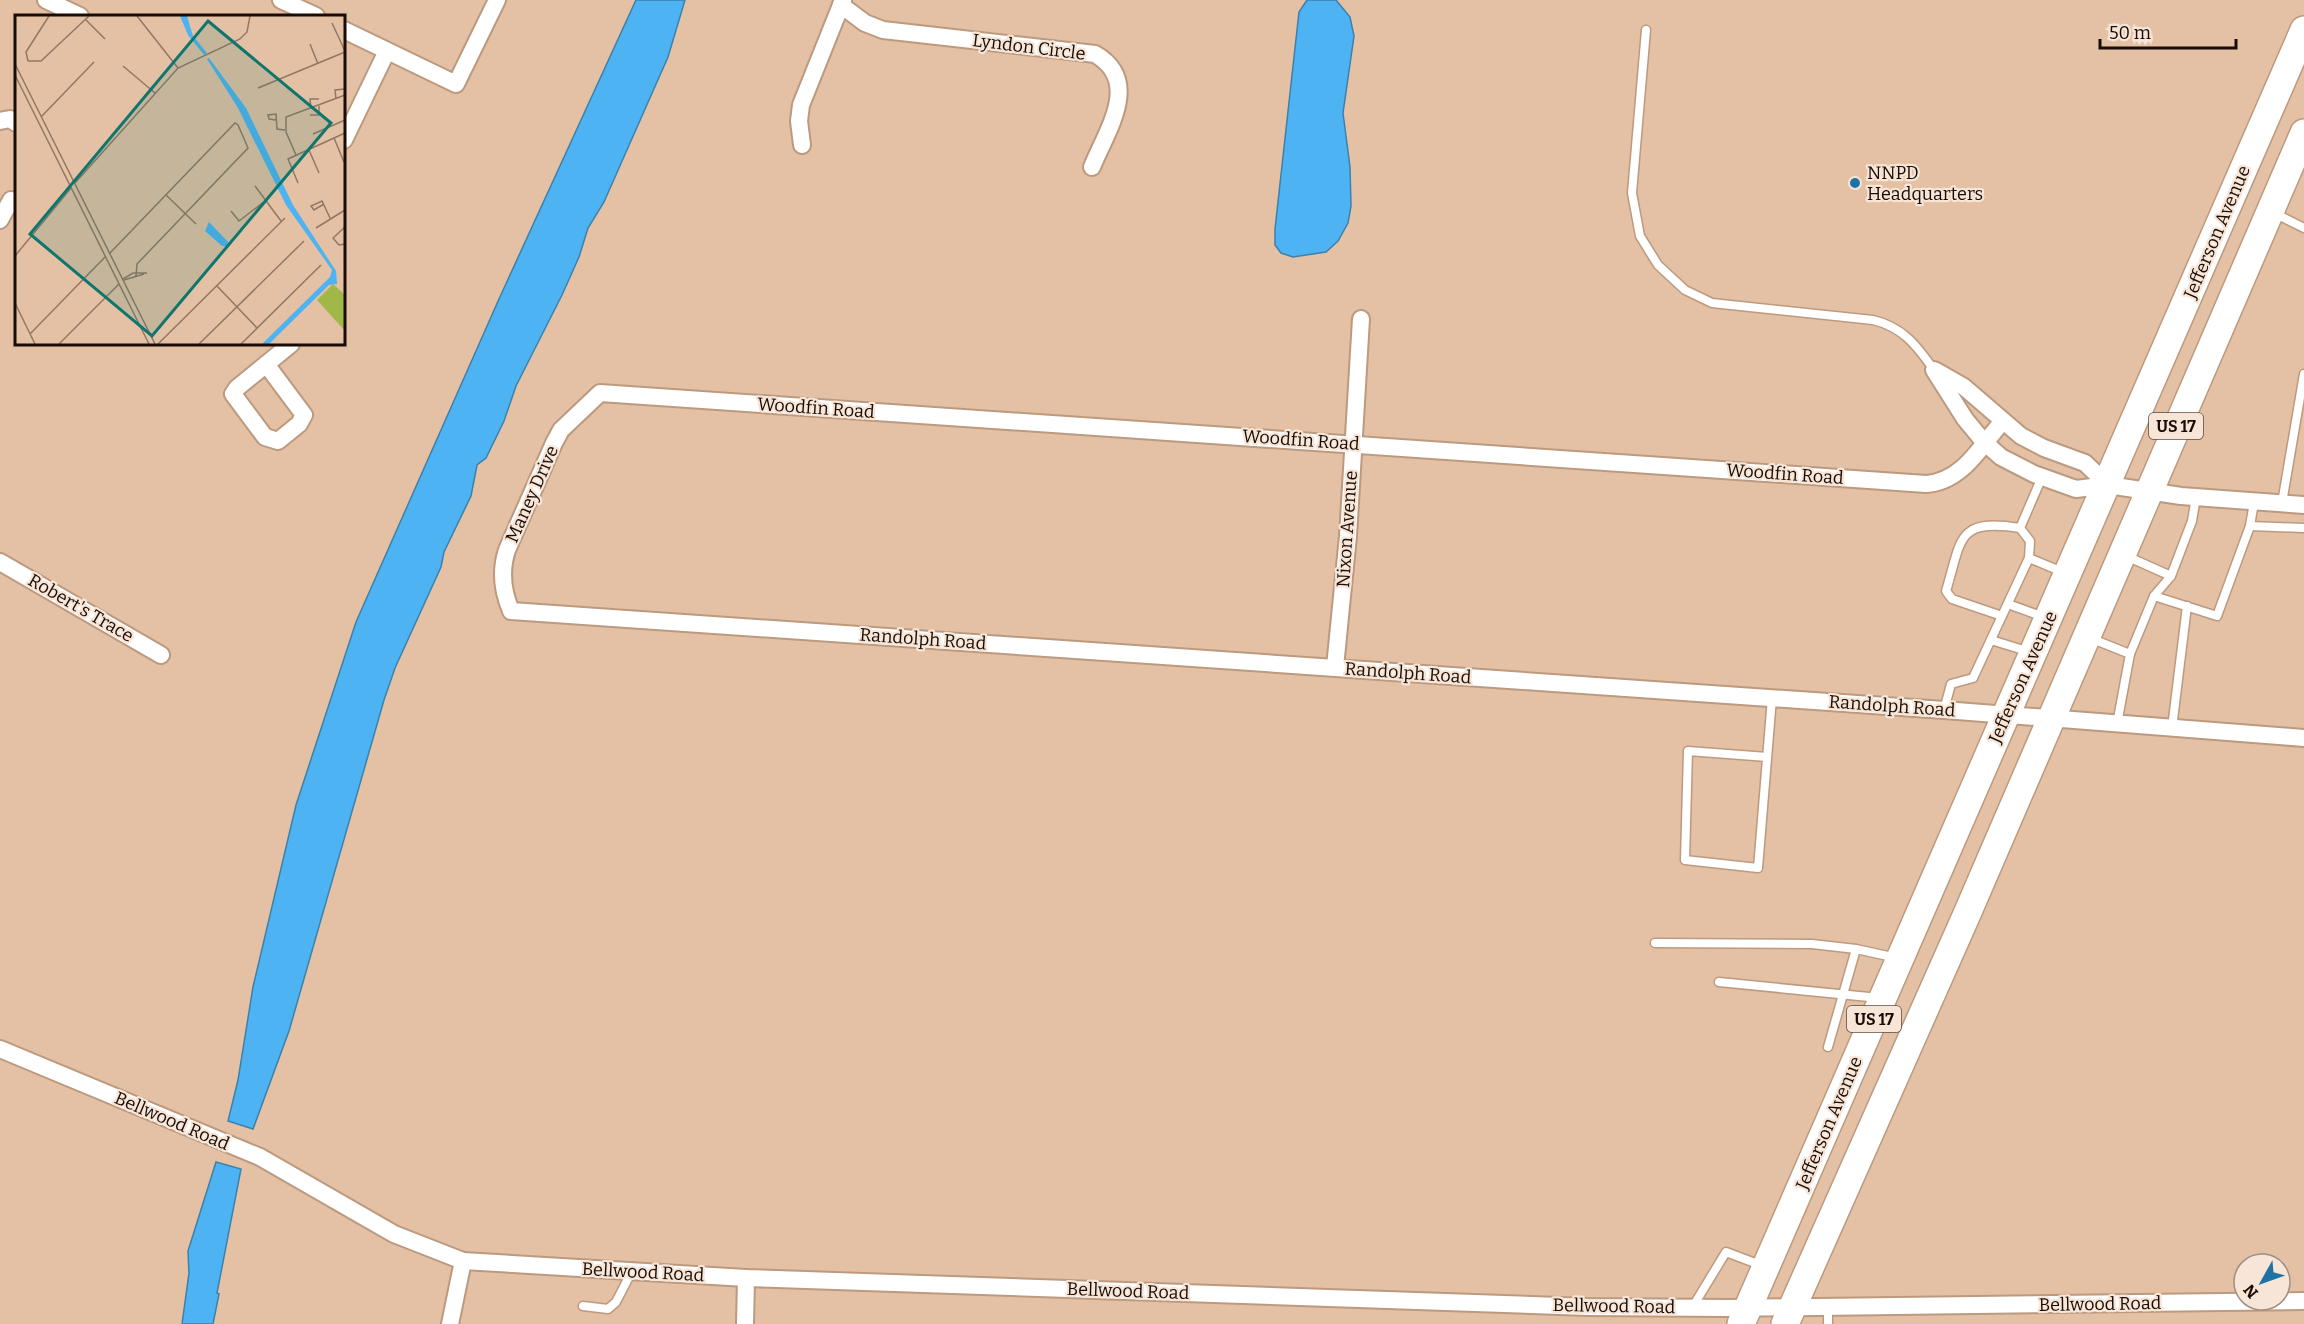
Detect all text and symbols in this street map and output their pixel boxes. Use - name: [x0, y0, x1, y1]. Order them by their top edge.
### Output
- scale bar: [2100, 12, 2236, 50]
- inset map: [15, 15, 345, 345]
- text: 50 m: [2109, 22, 2151, 44]
- street label: Lyndon Circle: [971, 29, 1087, 65]
- place label: NNPD Headquarters: [1867, 162, 1983, 205]
- street label: Jefferson Avenue: [2179, 162, 2255, 303]
- marker: NNPD Headquarters: [1848, 176, 1862, 190]
- street label: Woodfin Road: [757, 393, 876, 423]
- road number: US 17: [2149, 413, 2203, 439]
- street label: Woodfin Road: [1242, 425, 1361, 455]
- street label: Maney Drive: [501, 442, 563, 546]
- street label: Woodfin Road: [1726, 459, 1845, 489]
- street label: Nixon Avenue: [1332, 470, 1362, 588]
- street label: Robert's Trace: [24, 569, 138, 647]
- street label: Jefferson Avenue: [1984, 607, 2062, 747]
- street label: Randolph Road: [859, 624, 987, 654]
- street label: Randolph Road: [1344, 658, 1472, 688]
- street label: Randolph Road: [1828, 691, 1956, 721]
- road number: US 17: [1847, 1006, 1901, 1032]
- street label: Jefferson Avenue: [1791, 1053, 1867, 1194]
- street label: Bellwood Road: [111, 1087, 233, 1155]
- north arrow: [2232, 1252, 2292, 1312]
- street label: Bellwood Road: [581, 1258, 705, 1286]
- street label: Bellwood Road: [1066, 1278, 1190, 1304]
- text: N: [2240, 1280, 2262, 1302]
- street label: Bellwood Road: [2038, 1292, 2162, 1316]
- street label: Bellwood Road: [1552, 1294, 1676, 1318]

